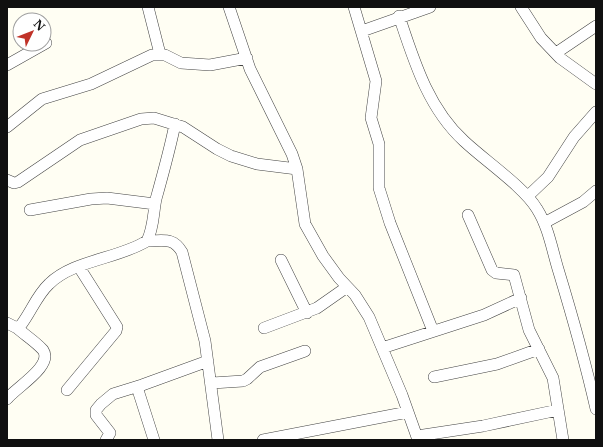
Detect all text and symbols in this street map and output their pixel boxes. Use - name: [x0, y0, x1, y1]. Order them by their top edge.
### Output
- north arrow: [12, 12, 52, 52]
- text: N: [31, 17, 48, 34]

